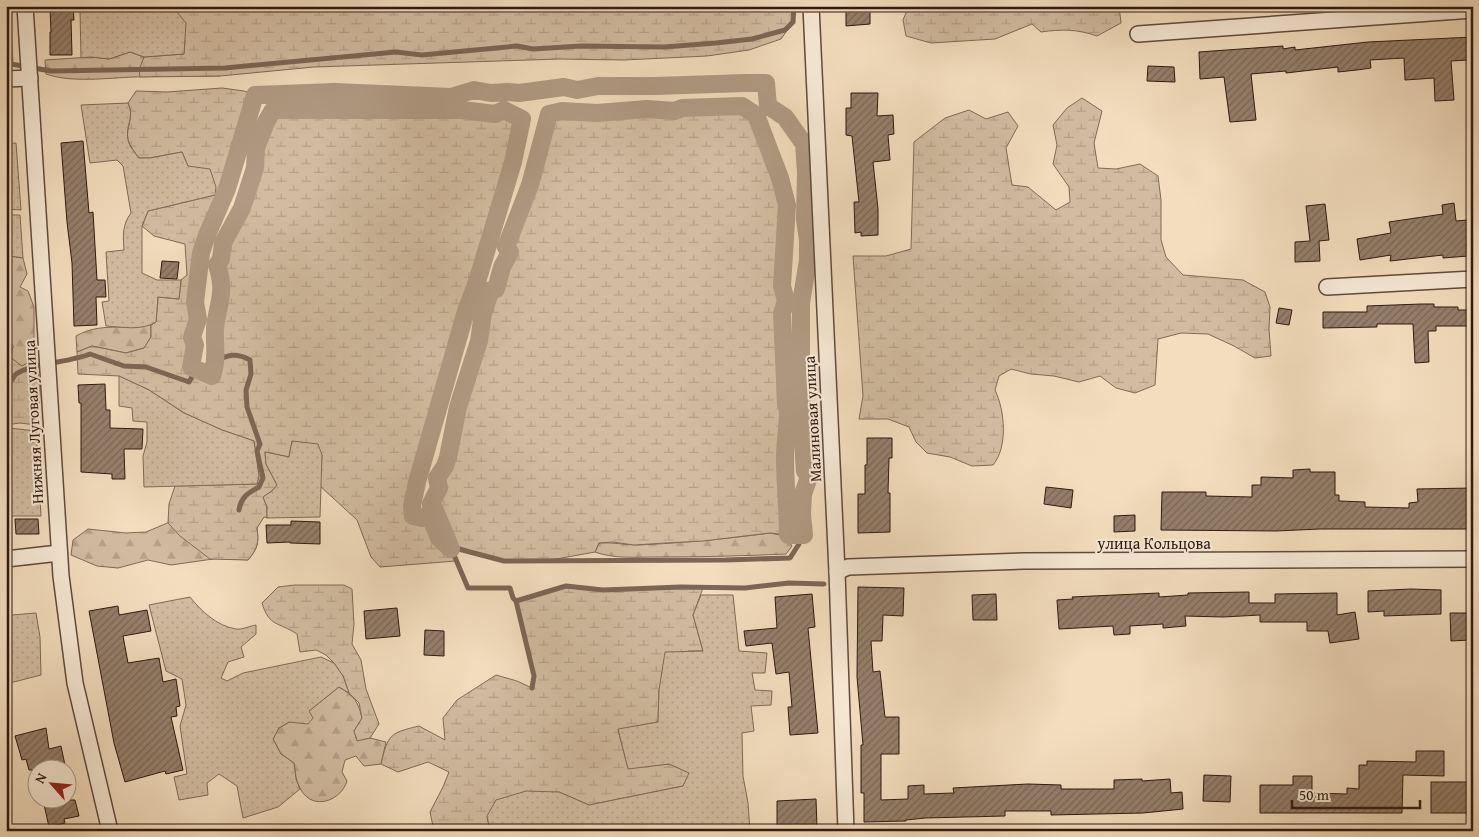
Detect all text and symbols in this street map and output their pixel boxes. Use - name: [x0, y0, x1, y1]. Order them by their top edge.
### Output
- street label: Нижняя Луговая улица: [17, 339, 49, 505]
- street label: Малиновая улица: [797, 355, 827, 483]
- street label: улица Кольцова: [1096, 531, 1211, 555]
- north arrow: [28, 760, 78, 810]
- text: N: [29, 769, 52, 787]
- scale bar: [1292, 777, 1419, 809]
- text: 50 m: [1299, 784, 1330, 805]

